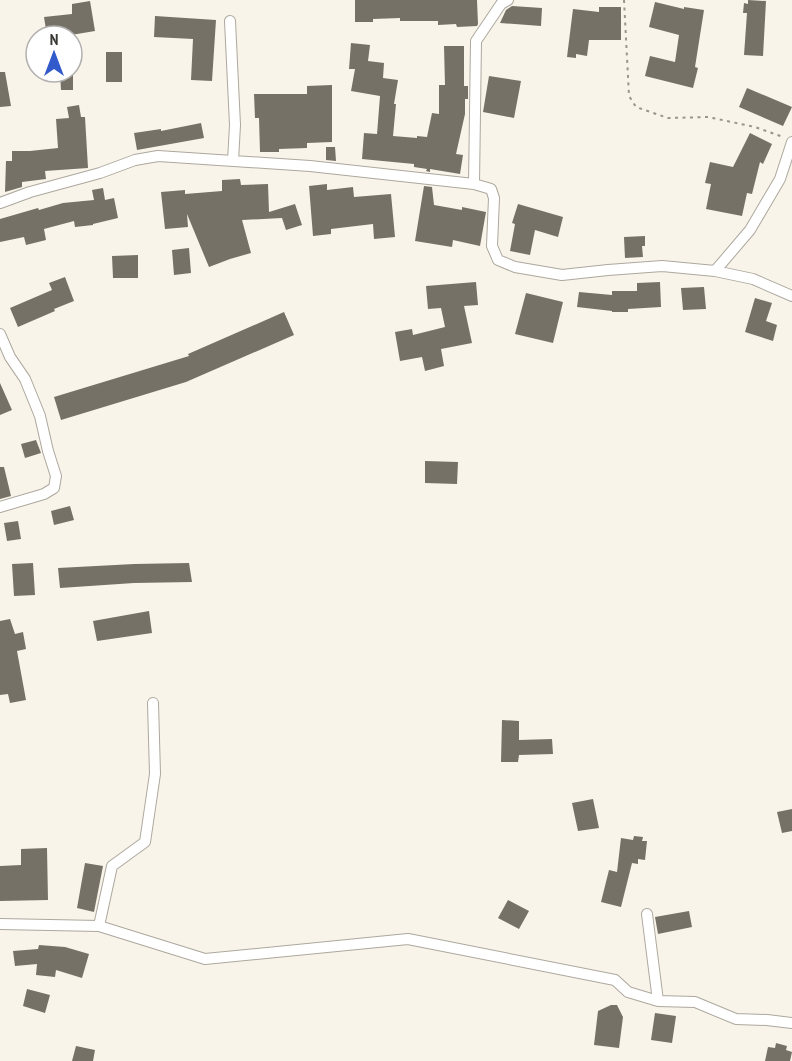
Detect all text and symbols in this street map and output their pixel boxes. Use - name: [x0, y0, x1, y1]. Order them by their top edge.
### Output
- north arrow: [24, 24, 84, 84]
- text: N: [50, 29, 58, 49]

